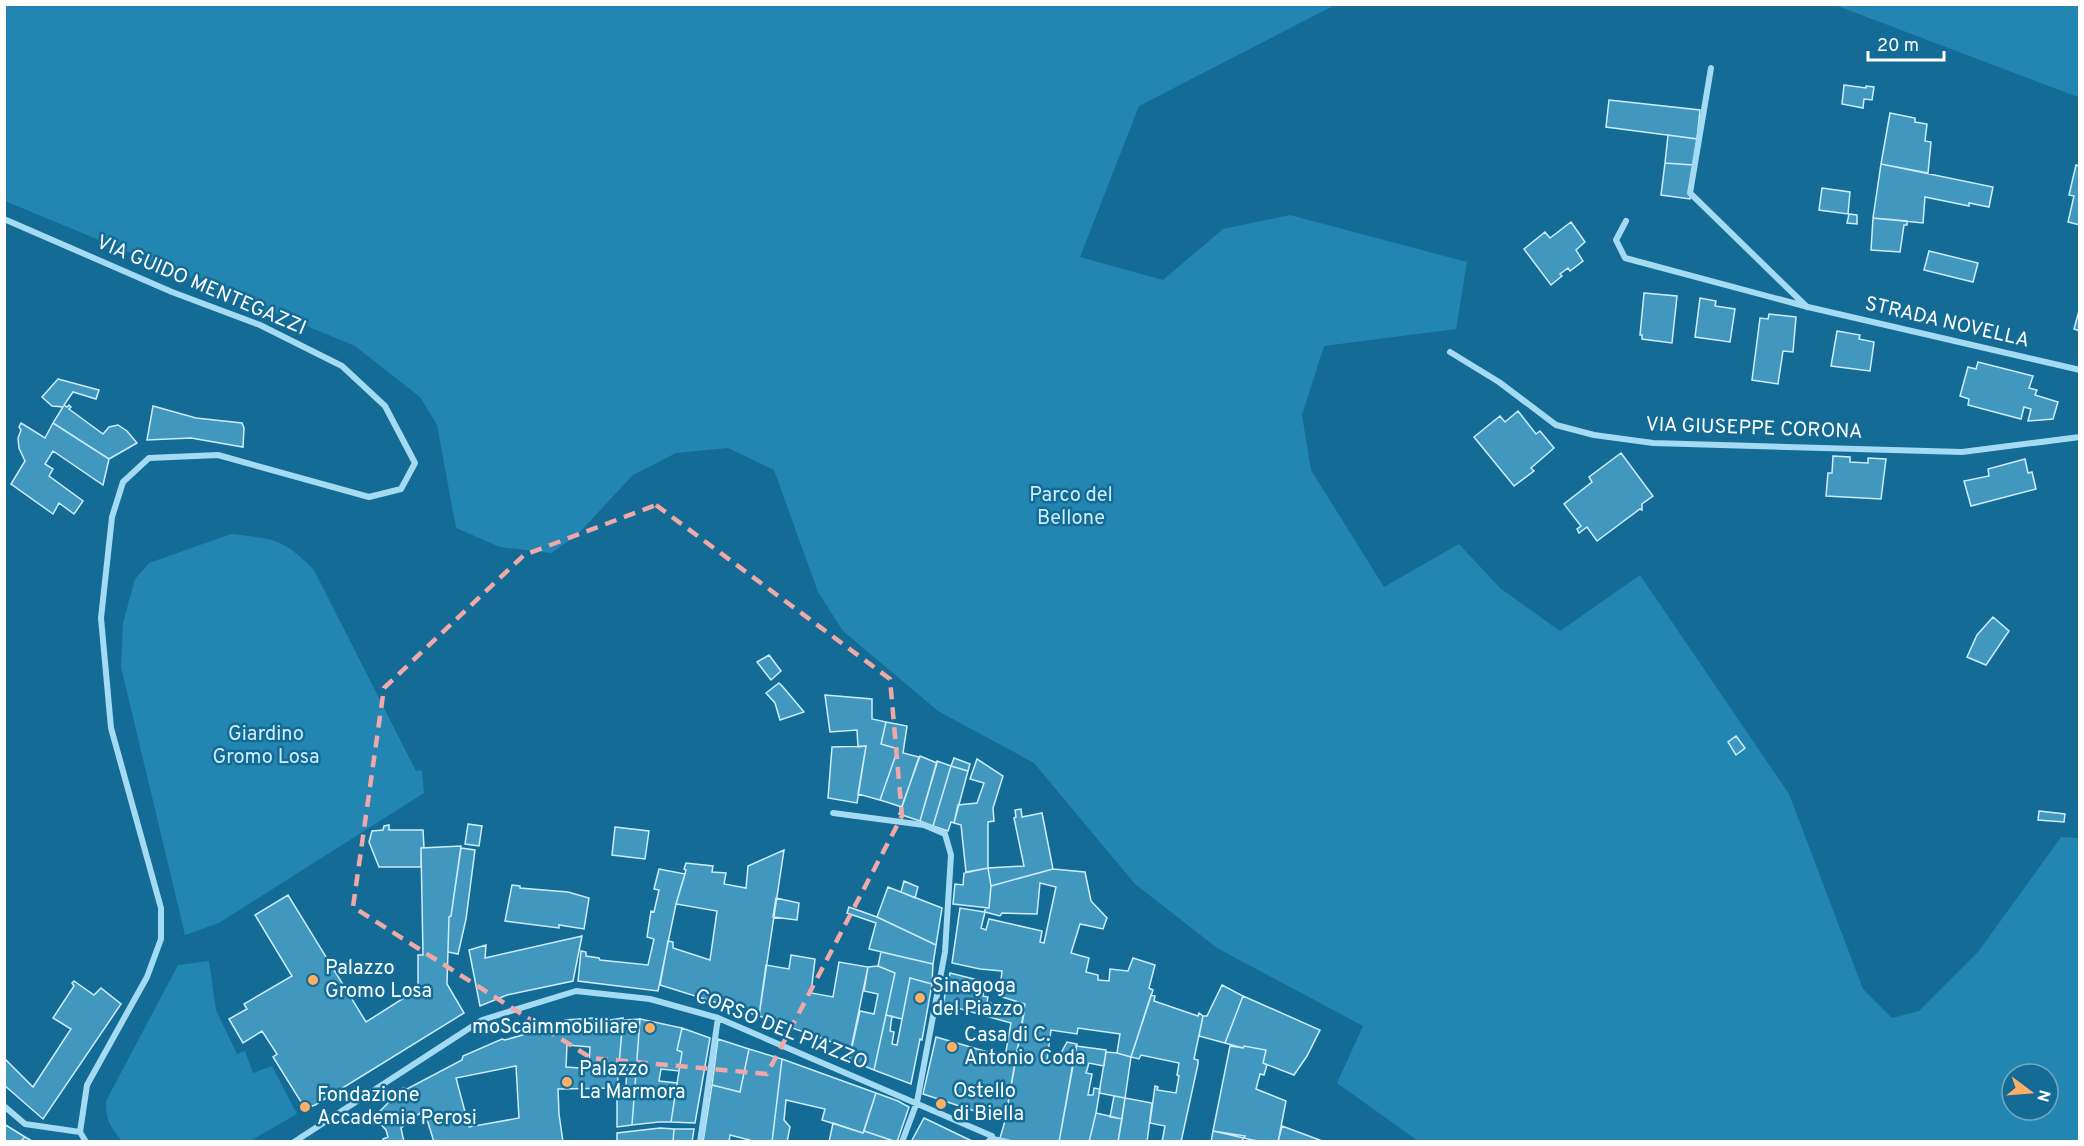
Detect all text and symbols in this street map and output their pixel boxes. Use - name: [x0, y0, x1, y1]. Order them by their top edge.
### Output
- scale bar: [1868, 24, 1944, 62]
- text: 20 m: [1877, 35, 1919, 58]
- street label: VIA GUIDO MENTEGAZZI: [92, 230, 310, 342]
- street label: STRADA NOVELLA: [1862, 291, 2032, 355]
- street label: VIA GIUSEPPE CORONA: [1645, 412, 1863, 446]
- park label: Parco del Bellone: [1029, 483, 1113, 532]
- park label: Giardino Gromo Losa: [212, 722, 320, 771]
- place label: Palazzo Gromo Losa: [325, 956, 432, 1005]
- marker: Palazzo Gromo Losa: [306, 973, 320, 987]
- place label: Sinagoga del Piazzo: [932, 974, 1023, 1023]
- street label: CORSO DEL PIAZZO: [691, 983, 871, 1077]
- marker: Sinagoga del Piazzo: [913, 991, 927, 1005]
- place label: moScaimmobiliare: [472, 1015, 638, 1041]
- marker: moScaimmobiliare: [643, 1021, 657, 1035]
- place label: Casa di C. Antonio Coda: [964, 1023, 1085, 1072]
- marker: Casa di C. Antonio Coda: [945, 1040, 959, 1054]
- place label: Palazzo La Marmora: [579, 1057, 686, 1106]
- north arrow: [2000, 1062, 2060, 1122]
- marker: Palazzo La Marmora: [560, 1075, 574, 1089]
- place label: Ostello di Biella: [953, 1079, 1024, 1128]
- place label: Fondazione Accademia Perosi: [317, 1083, 477, 1132]
- text: N: [2031, 1087, 2054, 1104]
- marker: Ostello di Biella: [934, 1097, 948, 1111]
- marker: Fondazione Accademia Perosi: [298, 1100, 312, 1114]

